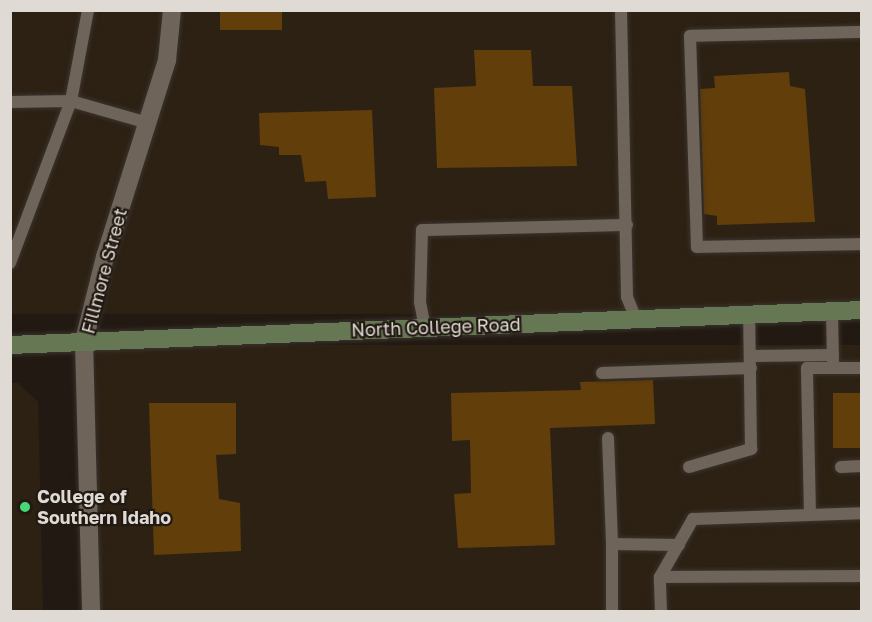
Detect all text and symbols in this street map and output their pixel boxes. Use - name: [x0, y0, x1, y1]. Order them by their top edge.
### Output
- street label: Fillmore Street: [77, 206, 131, 336]
- street label: North College Road: [351, 313, 521, 341]
- place label: College of Southern Idaho: [37, 486, 171, 528]
- marker: College of Southern Idaho: [18, 500, 32, 514]

